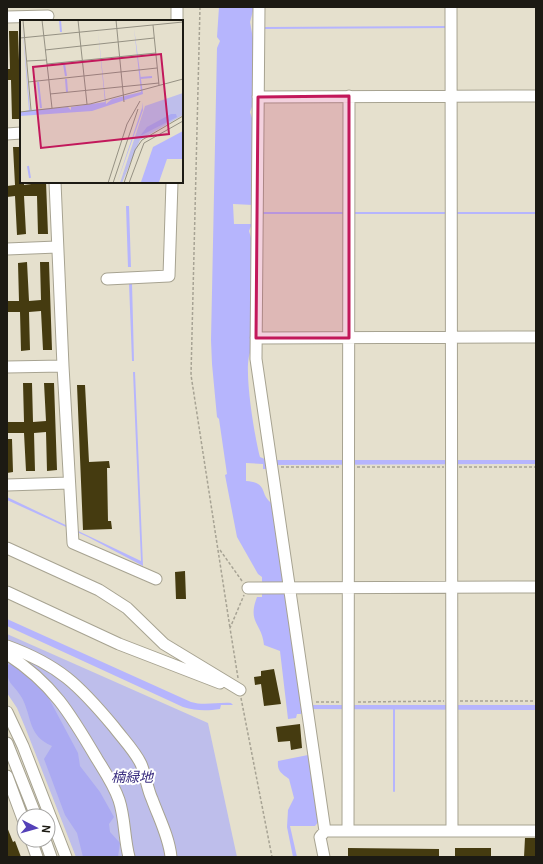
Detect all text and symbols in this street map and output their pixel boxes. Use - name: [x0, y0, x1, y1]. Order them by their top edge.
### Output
- inset map: [20, 20, 183, 183]
- park label: 楠緑地: [111, 766, 155, 786]
- north arrow: [16, 808, 56, 848]
- text: N: [39, 824, 55, 834]

